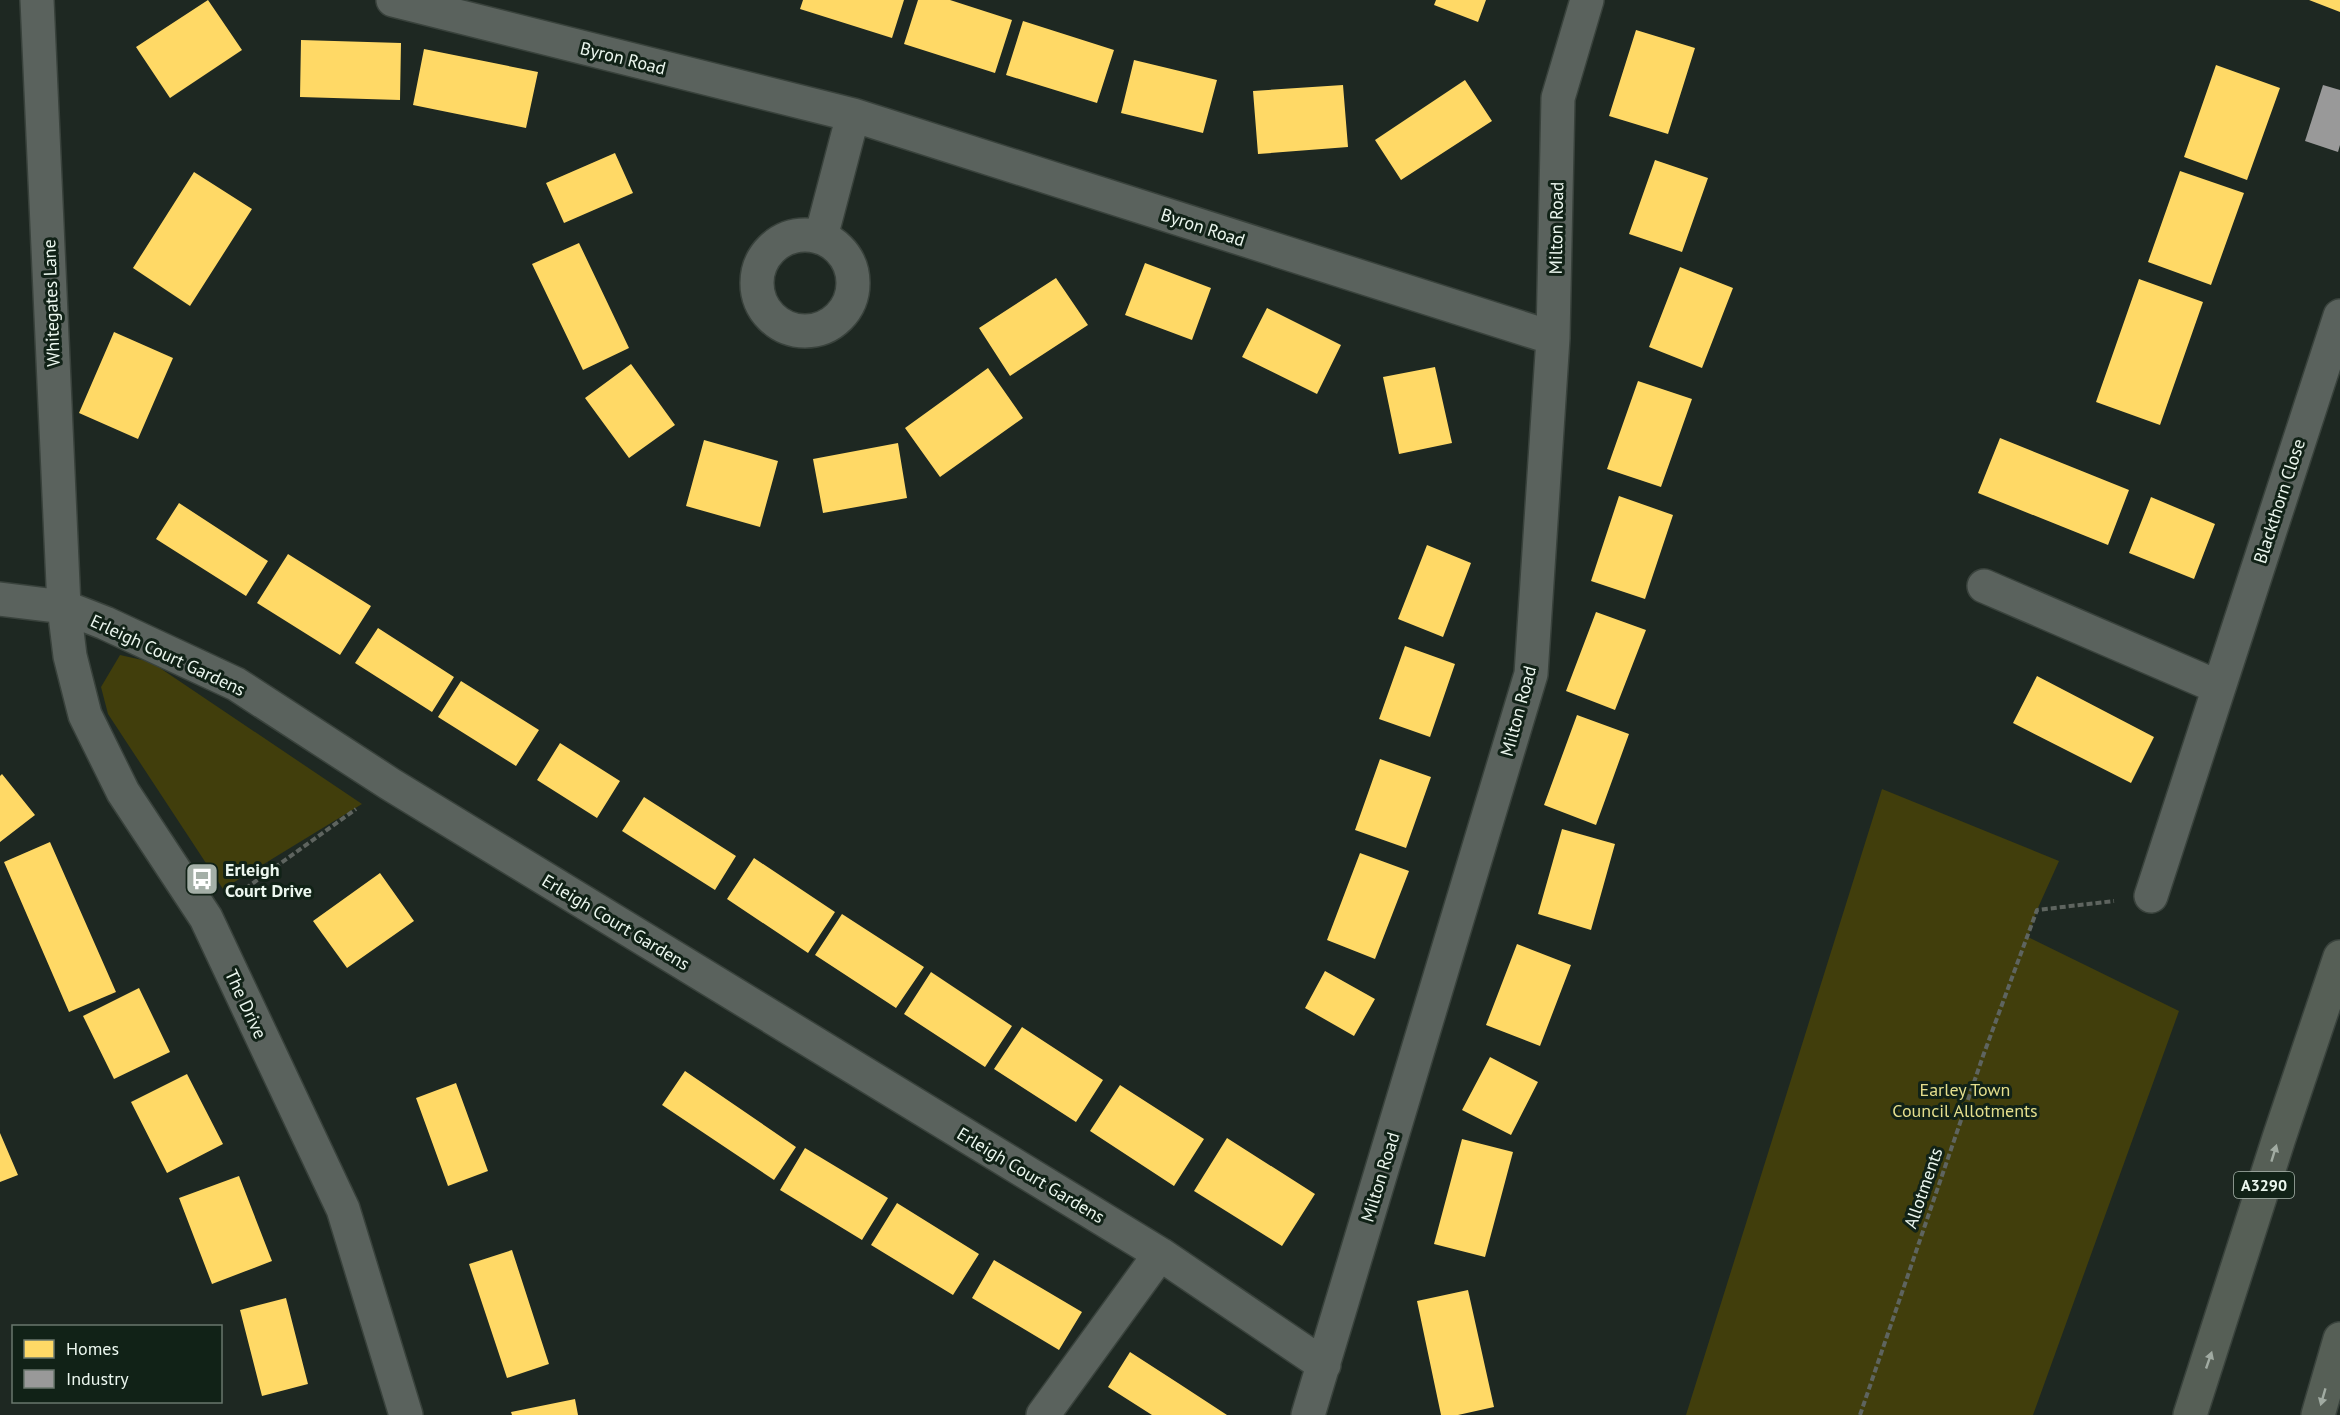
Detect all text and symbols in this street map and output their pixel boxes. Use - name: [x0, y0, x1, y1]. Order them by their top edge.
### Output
- street label: Byron Road: [578, 36, 668, 80]
- street label: Milton Road: [1544, 181, 1568, 275]
- street label: Byron Road: [1158, 203, 1248, 251]
- street label: Whitegates Lane: [37, 239, 65, 367]
- street label: Blackthorn Close: [2248, 436, 2310, 566]
- street label: Erleigh Court Gardens: [87, 609, 249, 701]
- street label: Milton Road: [1495, 663, 1541, 759]
- place label: Erleigh Court Drive: [225, 858, 312, 902]
- bus stop icon: Erleigh Court Drive: [184, 861, 220, 897]
- street label: Erleigh Court Gardens: [538, 869, 694, 975]
- street label: The Drive: [220, 966, 272, 1042]
- park label: Earley Town Council Allotments: [1892, 1078, 2038, 1122]
- street label: Erleigh Court Gardens: [953, 1122, 1109, 1228]
- street label: Milton Road: [1355, 1129, 1405, 1225]
- one-way arrow: [2270, 1144, 2279, 1162]
- street label: Allotments: [1898, 1145, 1948, 1231]
- road number: A3290: [2234, 1172, 2294, 1198]
- legend: [12, 1325, 222, 1403]
- text: Homes: [66, 1337, 119, 1360]
- one-way arrow: [2205, 1350, 2214, 1368]
- text: Industry: [66, 1367, 129, 1390]
- one-way arrow: [2318, 1388, 2327, 1406]

